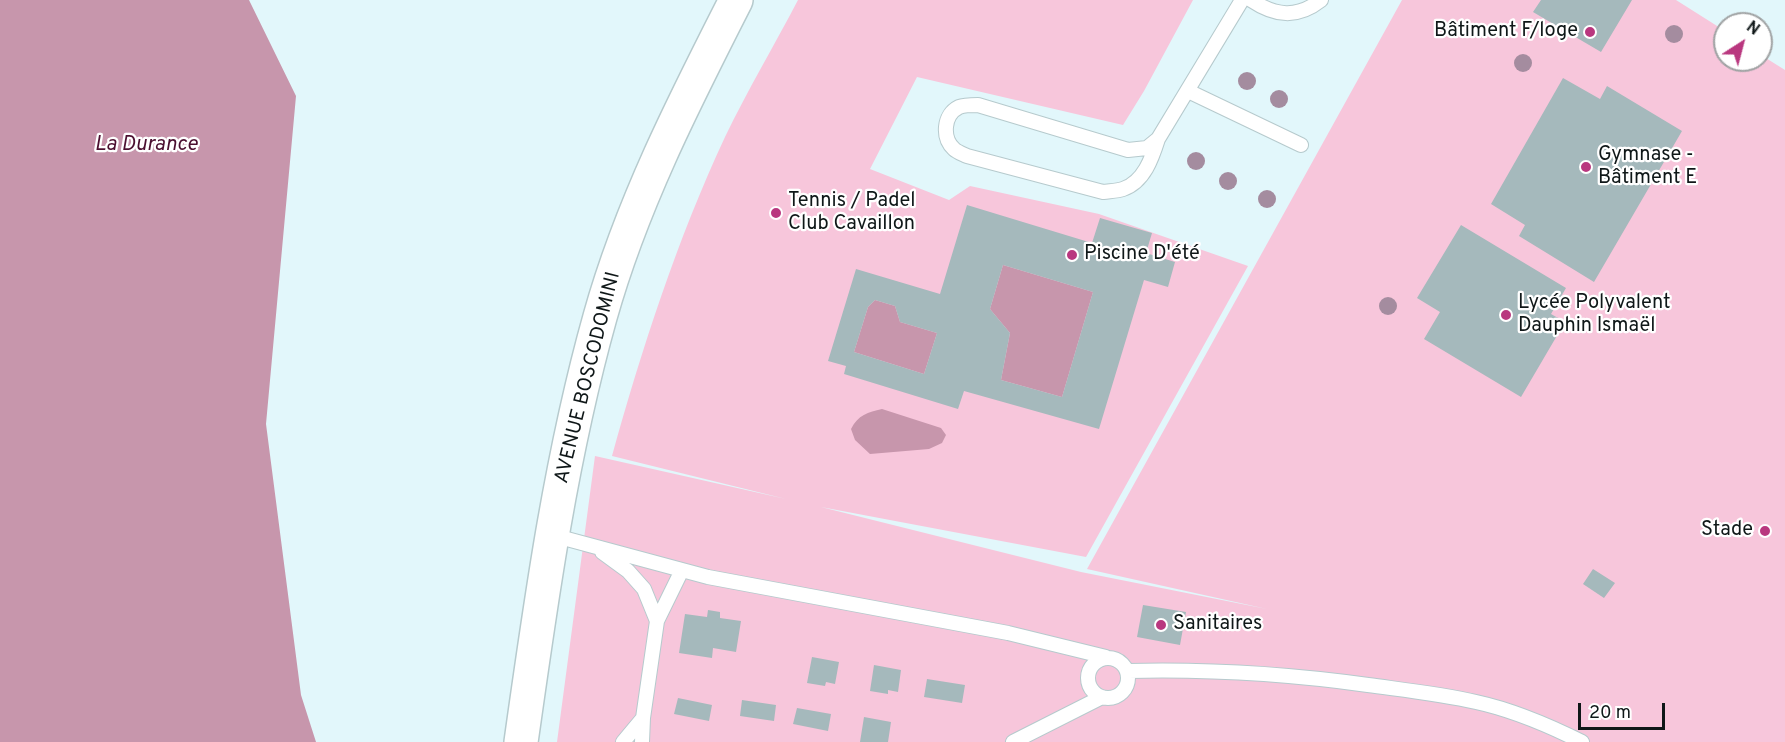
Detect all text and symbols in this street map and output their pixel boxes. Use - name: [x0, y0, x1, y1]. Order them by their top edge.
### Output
- north arrow: [1713, 12, 1773, 72]
- text: N: [1742, 18, 1763, 41]
- place label: Bâtiment F/loge: [1434, 20, 1578, 44]
- marker: Bâtiment F/loge: [1583, 25, 1597, 39]
- water label: La Durance: [94, 133, 198, 159]
- place label: Gymnase - Bâtiment E: [1598, 144, 1697, 191]
- marker: Gymnase - Bâtiment E: [1579, 160, 1593, 174]
- place label: Tennis / Padel Club Cavaillon: [788, 190, 916, 237]
- marker: Tennis / Padel Club Cavaillon: [769, 206, 783, 220]
- place label: Piscine D'été: [1084, 243, 1200, 267]
- marker: Piscine D'été: [1065, 248, 1079, 262]
- street label: AVENUE BOSCODOMINI: [551, 270, 627, 486]
- place label: Lycée Polyvalent Dauphin Ismaël: [1518, 292, 1671, 339]
- marker: Lycée Polyvalent Dauphin Ismaël: [1499, 308, 1513, 322]
- place label: Stade: [1701, 519, 1753, 543]
- marker: Stade: [1758, 524, 1772, 538]
- place label: Sanitaires: [1173, 613, 1262, 637]
- marker: Sanitaires: [1154, 618, 1168, 632]
- scale bar: [1581, 691, 1668, 729]
- text: 20 m: [1589, 702, 1631, 725]

